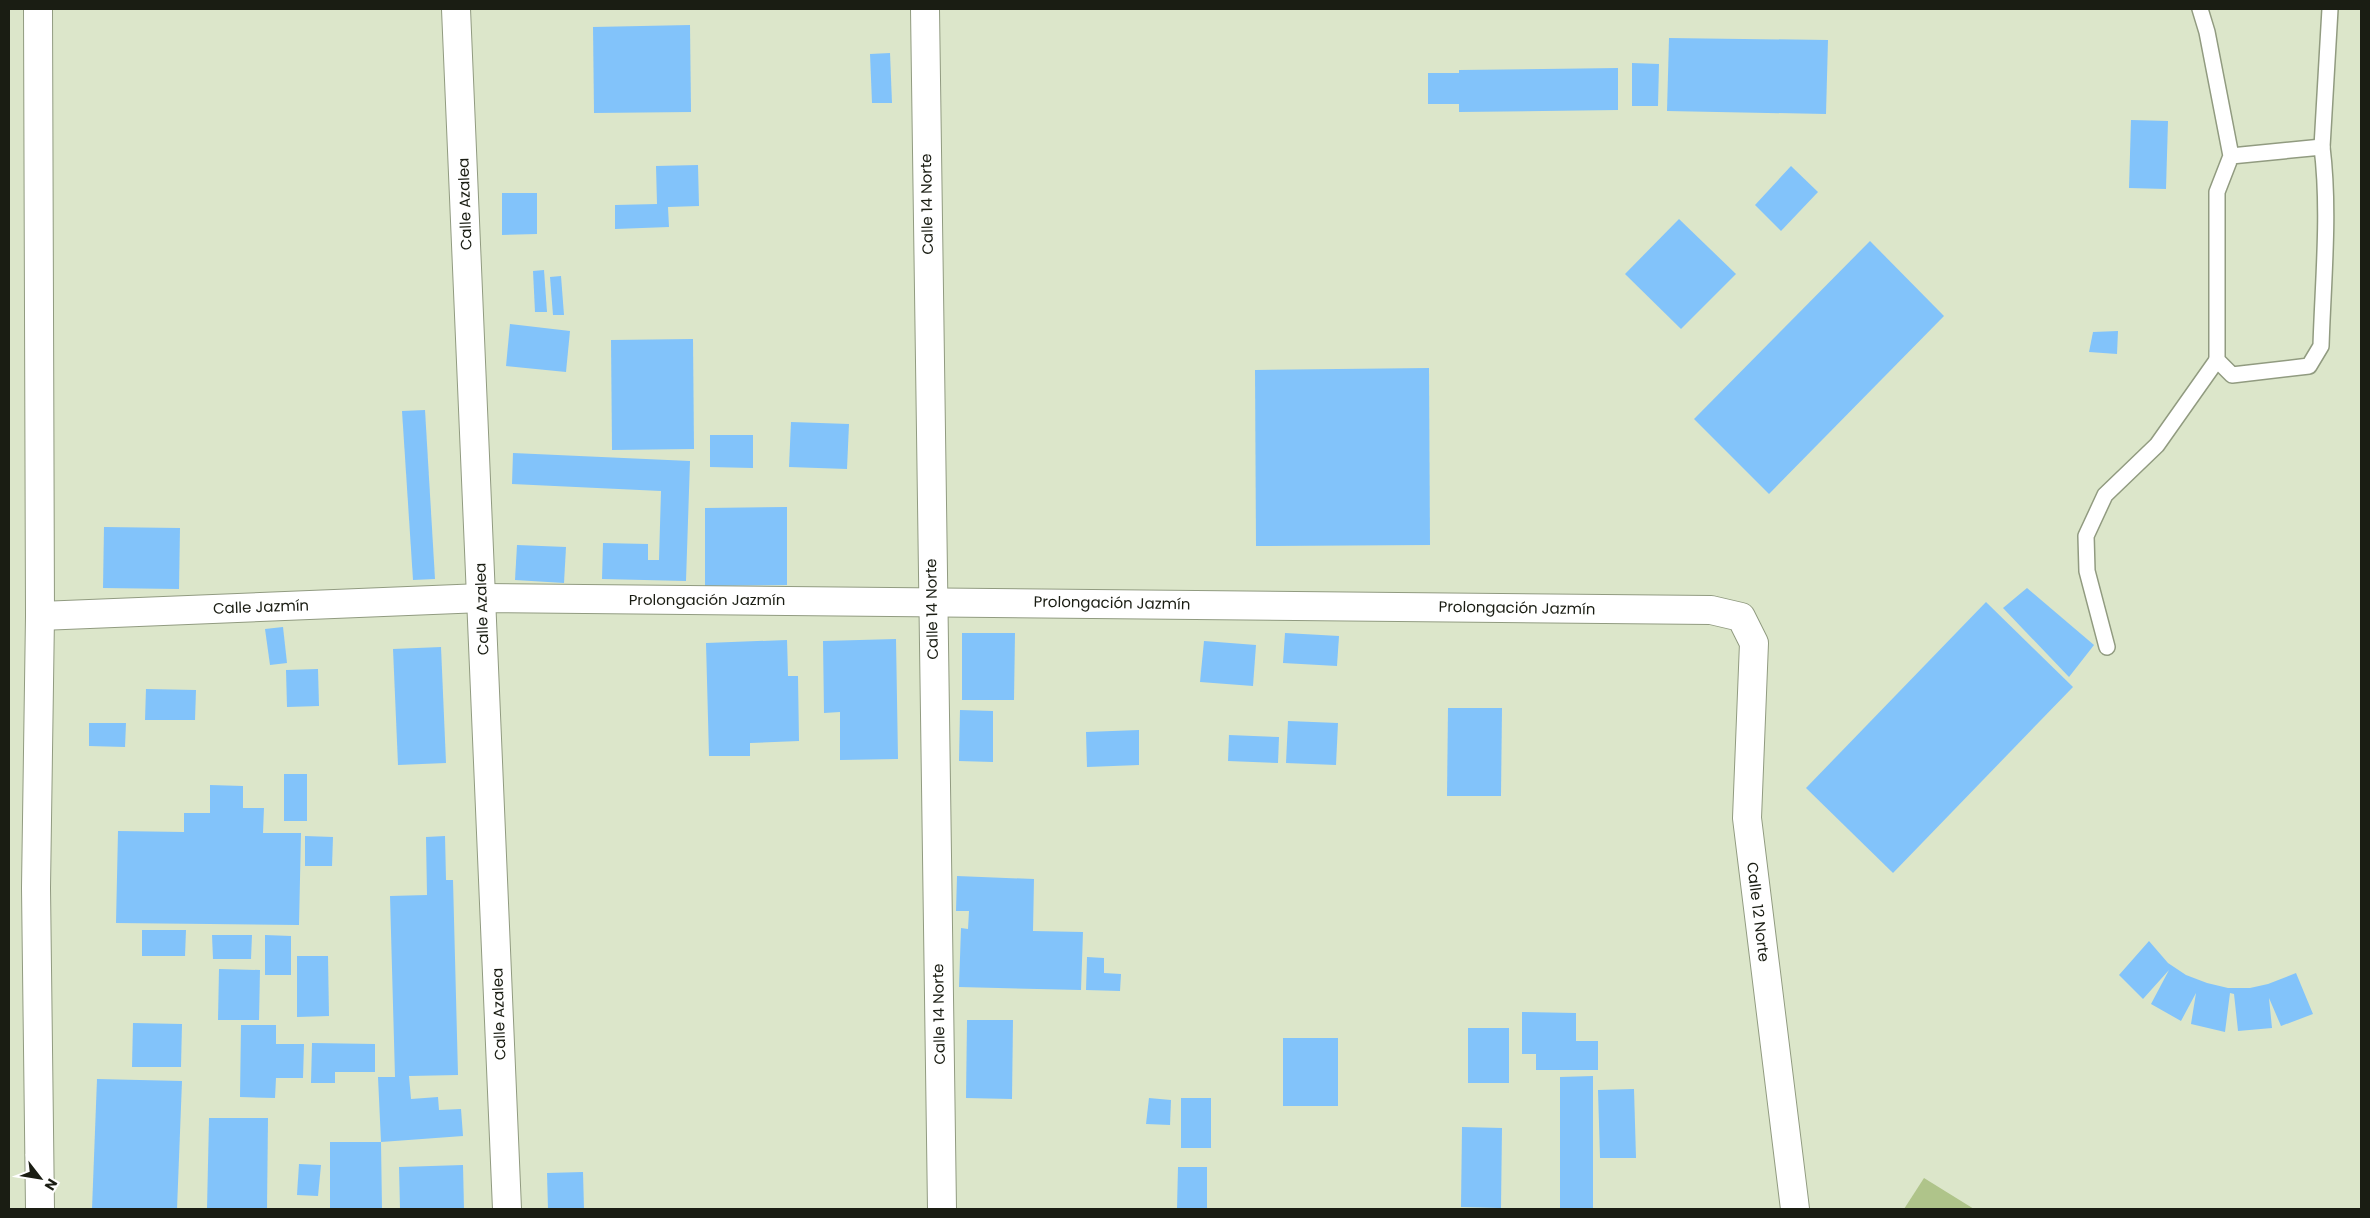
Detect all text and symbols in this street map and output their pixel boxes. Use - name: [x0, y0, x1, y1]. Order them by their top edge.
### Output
- street label: Calle 14 Norte: [915, 153, 938, 255]
- street label: Calle Azalea: [452, 157, 477, 251]
- street label: Calle 14 Norte: [920, 558, 943, 660]
- street label: Calle Azalea: [469, 562, 494, 656]
- street label: Prolongación Jazmín: [629, 589, 785, 610]
- street label: Prolongación Jazmín: [1033, 591, 1191, 614]
- street label: Calle Jazmín: [213, 594, 309, 619]
- street label: Prolongación Jazmín: [1438, 596, 1596, 619]
- street label: Calle 12 Norte: [1742, 861, 1775, 963]
- street label: Calle 14 Norte: [927, 963, 950, 1065]
- street label: Calle Azalea: [486, 967, 511, 1061]
- north arrow: [15, 1153, 65, 1203]
- text: N: [40, 1175, 62, 1194]

